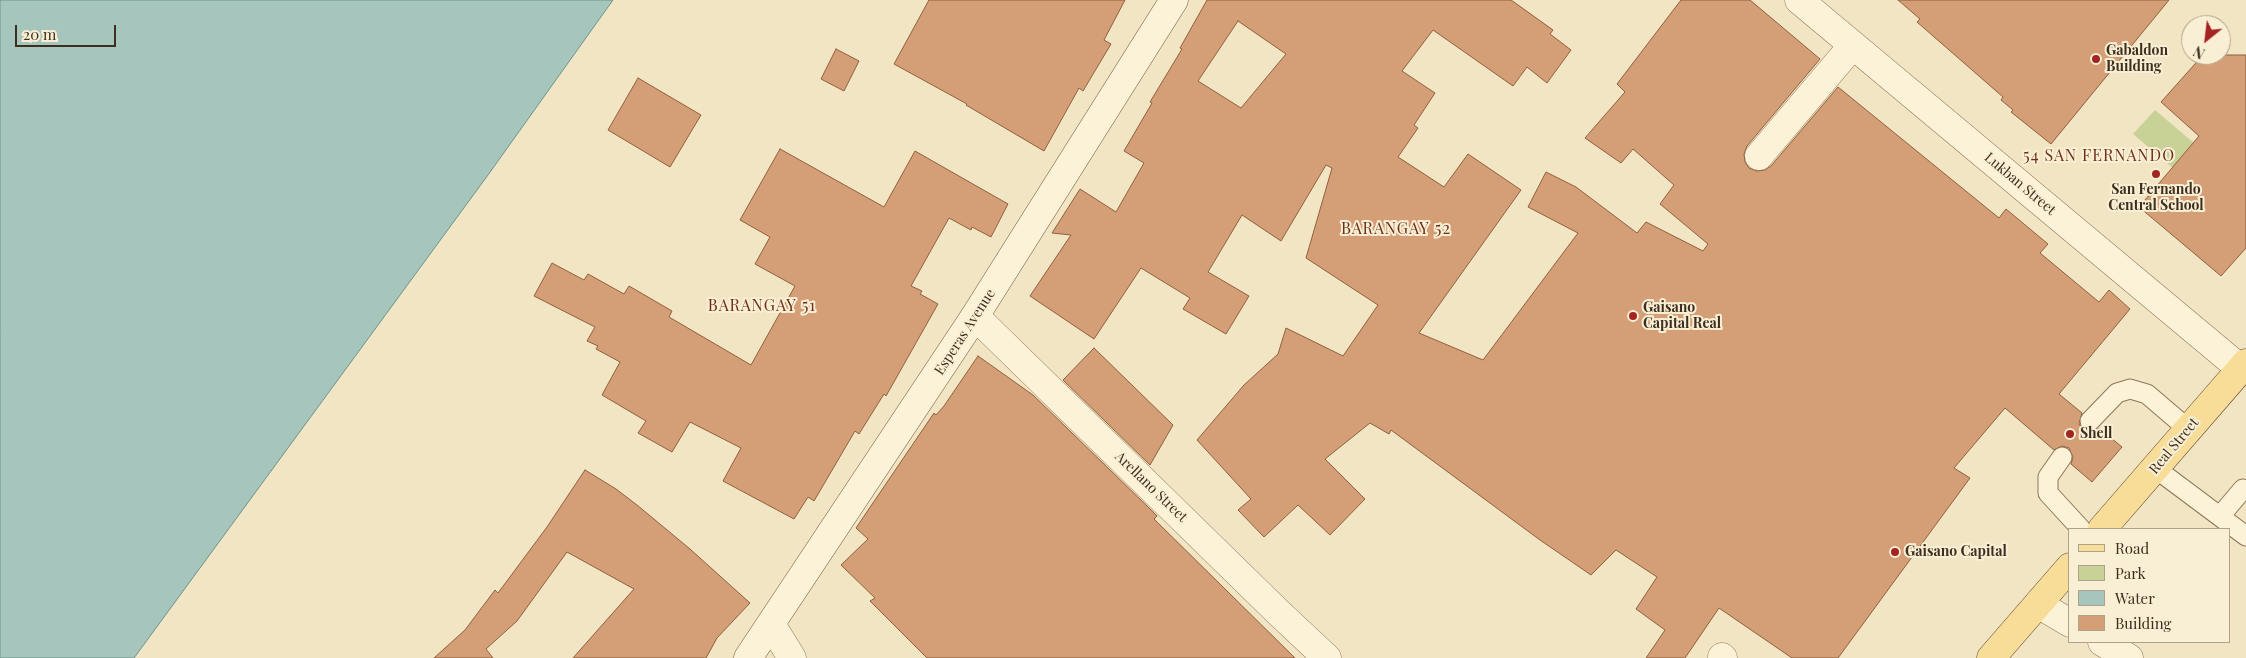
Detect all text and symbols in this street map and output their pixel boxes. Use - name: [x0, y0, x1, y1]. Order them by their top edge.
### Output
- scale bar: [18, 15, 119, 47]
- north arrow: [2181, 15, 2231, 65]
- text: 20 m: [23, 24, 56, 44]
- text: N: [2190, 42, 2208, 63]
- place label: Gabaldon Building: [2106, 43, 2168, 75]
- marker: Gabaldon Building: [2090, 53, 2102, 65]
- district label: 54 SAN FERNANDO: [2021, 146, 2177, 166]
- street label: Lukban Street: [1981, 149, 2059, 219]
- marker: San Fernando Central School: [2150, 168, 2162, 180]
- place label: San Fernando Central School: [2108, 182, 2204, 214]
- district label: BARANGAY 52: [1340, 219, 1452, 239]
- street label: Esperas Avenue: [931, 286, 999, 378]
- district label: BARANGAY 51: [706, 296, 818, 316]
- place label: Gaisano Capital Real: [1643, 300, 1721, 332]
- marker: Gaisano Capital Real: [1627, 310, 1639, 322]
- street label: Real Street: [2146, 414, 2202, 478]
- place label: Shell: [2080, 426, 2112, 442]
- marker: Shell: [2064, 428, 2076, 440]
- street label: Arellano Street: [1111, 448, 1191, 526]
- legend: [2068, 528, 2231, 643]
- text: Road: [2115, 538, 2149, 558]
- place label: Gaisano Capital: [1905, 544, 2007, 560]
- marker: Gaisano Capital: [1889, 546, 1901, 558]
- text: Park: [2115, 563, 2146, 583]
- text: Water: [2115, 588, 2155, 608]
- text: Building: [2115, 613, 2171, 633]

